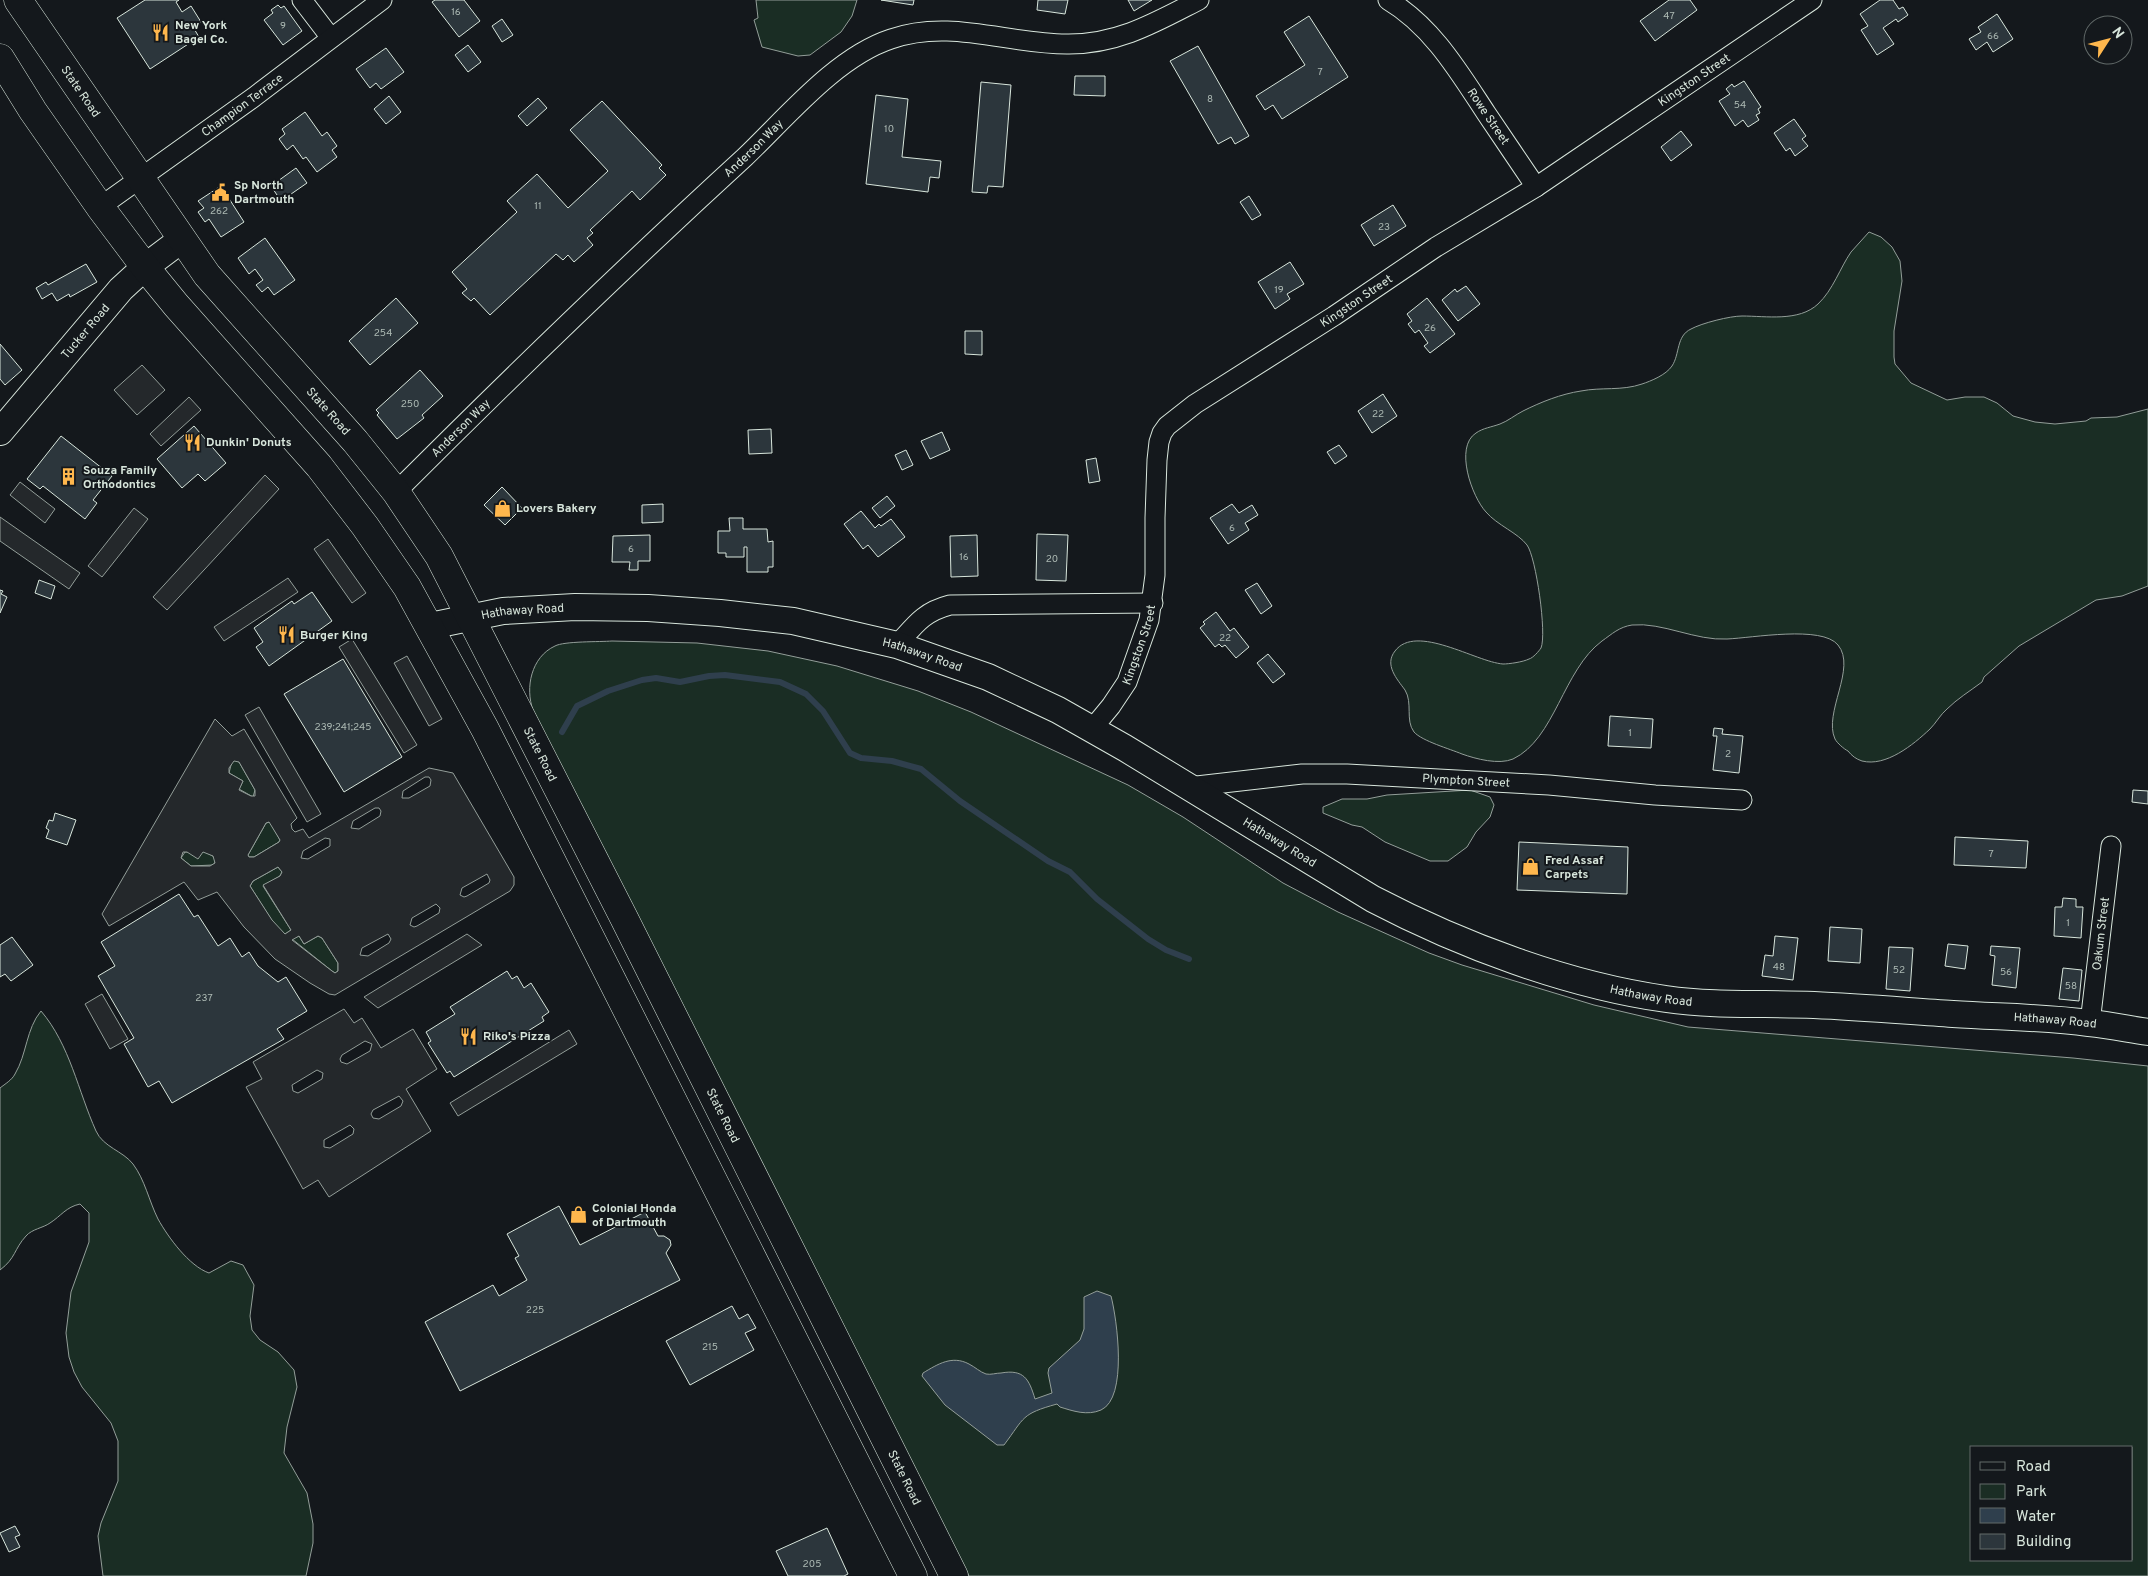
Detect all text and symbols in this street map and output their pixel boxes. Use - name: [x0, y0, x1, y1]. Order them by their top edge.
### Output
- house number: 16: [451, 6, 461, 19]
- house number: 47: [1663, 10, 1675, 23]
- north arrow: [2083, 15, 2133, 65]
- place label: New York Bagel Co.: [175, 18, 227, 48]
- house number: 9: [280, 20, 286, 33]
- restaurant icon: New York Bagel Co.: [151, 22, 171, 42]
- text: N: [2107, 24, 2127, 42]
- house number: 66: [1987, 30, 1999, 43]
- street label: Kingston Street: [1655, 51, 1734, 111]
- street label: State Road: [57, 63, 103, 121]
- house number: 7: [1317, 66, 1323, 79]
- street label: Champion Terrace: [199, 71, 287, 141]
- street label: Rowe Street: [1463, 85, 1512, 148]
- house number: 8: [1207, 93, 1213, 106]
- house number: 54: [1734, 99, 1746, 112]
- street label: Anderson Way: [721, 116, 787, 181]
- house number: 10: [884, 123, 894, 136]
- place label: Sp North Dartmouth: [234, 178, 294, 208]
- public building icon: Sp North Dartmouth: [210, 182, 230, 202]
- house number: 11: [534, 200, 542, 213]
- house number: 262: [210, 205, 228, 218]
- house number: 23: [1378, 221, 1390, 234]
- street label: Kingston Street: [1317, 272, 1396, 332]
- house number: 19: [1274, 284, 1284, 297]
- street label: Tucker Road: [58, 301, 114, 363]
- house number: 26: [1424, 322, 1436, 335]
- house number: 254: [374, 327, 392, 340]
- street label: State Road: [302, 384, 353, 439]
- street label: Anderson Way: [428, 396, 494, 461]
- house number: 250: [401, 398, 419, 411]
- house number: 22: [1372, 408, 1384, 421]
- restaurant icon: Dunkin' Donuts: [182, 432, 202, 452]
- place label: Dunkin' Donuts: [206, 435, 292, 451]
- place label: Souza Family Orthodontics: [83, 463, 157, 493]
- building icon: Souza Family Orthodontics: [59, 467, 79, 487]
- shop icon: Lovers Bakery: [492, 498, 512, 518]
- place label: Lovers Bakery: [516, 501, 597, 517]
- house number: 6: [1229, 522, 1235, 535]
- house number: 6: [628, 543, 634, 556]
- house number: 16: [959, 551, 969, 564]
- house number: 20: [1046, 553, 1058, 566]
- street label: Hathaway Road: [480, 601, 565, 624]
- street label: Kingston Street: [1120, 604, 1160, 688]
- restaurant icon: Burger King: [276, 625, 296, 645]
- place label: Burger King: [300, 628, 368, 644]
- house number: 22: [1219, 632, 1231, 645]
- street label: Hathaway Road: [881, 635, 964, 676]
- house number: 239;241;245: [315, 721, 371, 734]
- street label: State Road: [519, 724, 560, 784]
- house number: 1: [1628, 727, 1632, 740]
- house number: 2: [1725, 748, 1731, 761]
- street label: Plympton Street: [1422, 771, 1510, 792]
- street label: Hathaway Road: [1239, 815, 1319, 872]
- house number: 7: [1988, 848, 1994, 861]
- place label: Fred Assaf Carpets: [1545, 853, 1604, 883]
- shop icon: Fred Assaf Carpets: [1521, 857, 1541, 877]
- street label: Oakum Street: [2089, 896, 2114, 971]
- house number: 1: [2066, 917, 2070, 930]
- house number: 48: [1773, 961, 1785, 974]
- house number: 52: [1893, 964, 1905, 977]
- house number: 56: [2000, 966, 2012, 979]
- house number: 58: [2065, 980, 2077, 993]
- street label: Hathaway Road: [1608, 982, 1693, 1011]
- house number: 237: [195, 992, 213, 1005]
- street label: Hathaway Road: [2013, 1010, 2097, 1033]
- restaurant icon: Riko's Pizza: [459, 1026, 479, 1046]
- place label: Riko's Pizza: [483, 1029, 551, 1045]
- street label: State Road: [702, 1086, 743, 1146]
- place label: Colonial Honda of Dartmouth: [592, 1201, 676, 1231]
- shop icon: Colonial Honda of Dartmouth: [568, 1205, 588, 1225]
- house number: 225: [526, 1304, 544, 1317]
- house number: 215: [702, 1341, 718, 1354]
- legend: [1970, 1446, 2133, 1561]
- street label: State Road: [883, 1448, 924, 1508]
- text: Road: [2016, 1458, 2051, 1477]
- text: Park: [2016, 1483, 2047, 1502]
- text: Water: [2016, 1508, 2056, 1527]
- text: Building: [2016, 1533, 2071, 1552]
- house number: 205: [803, 1558, 821, 1571]

